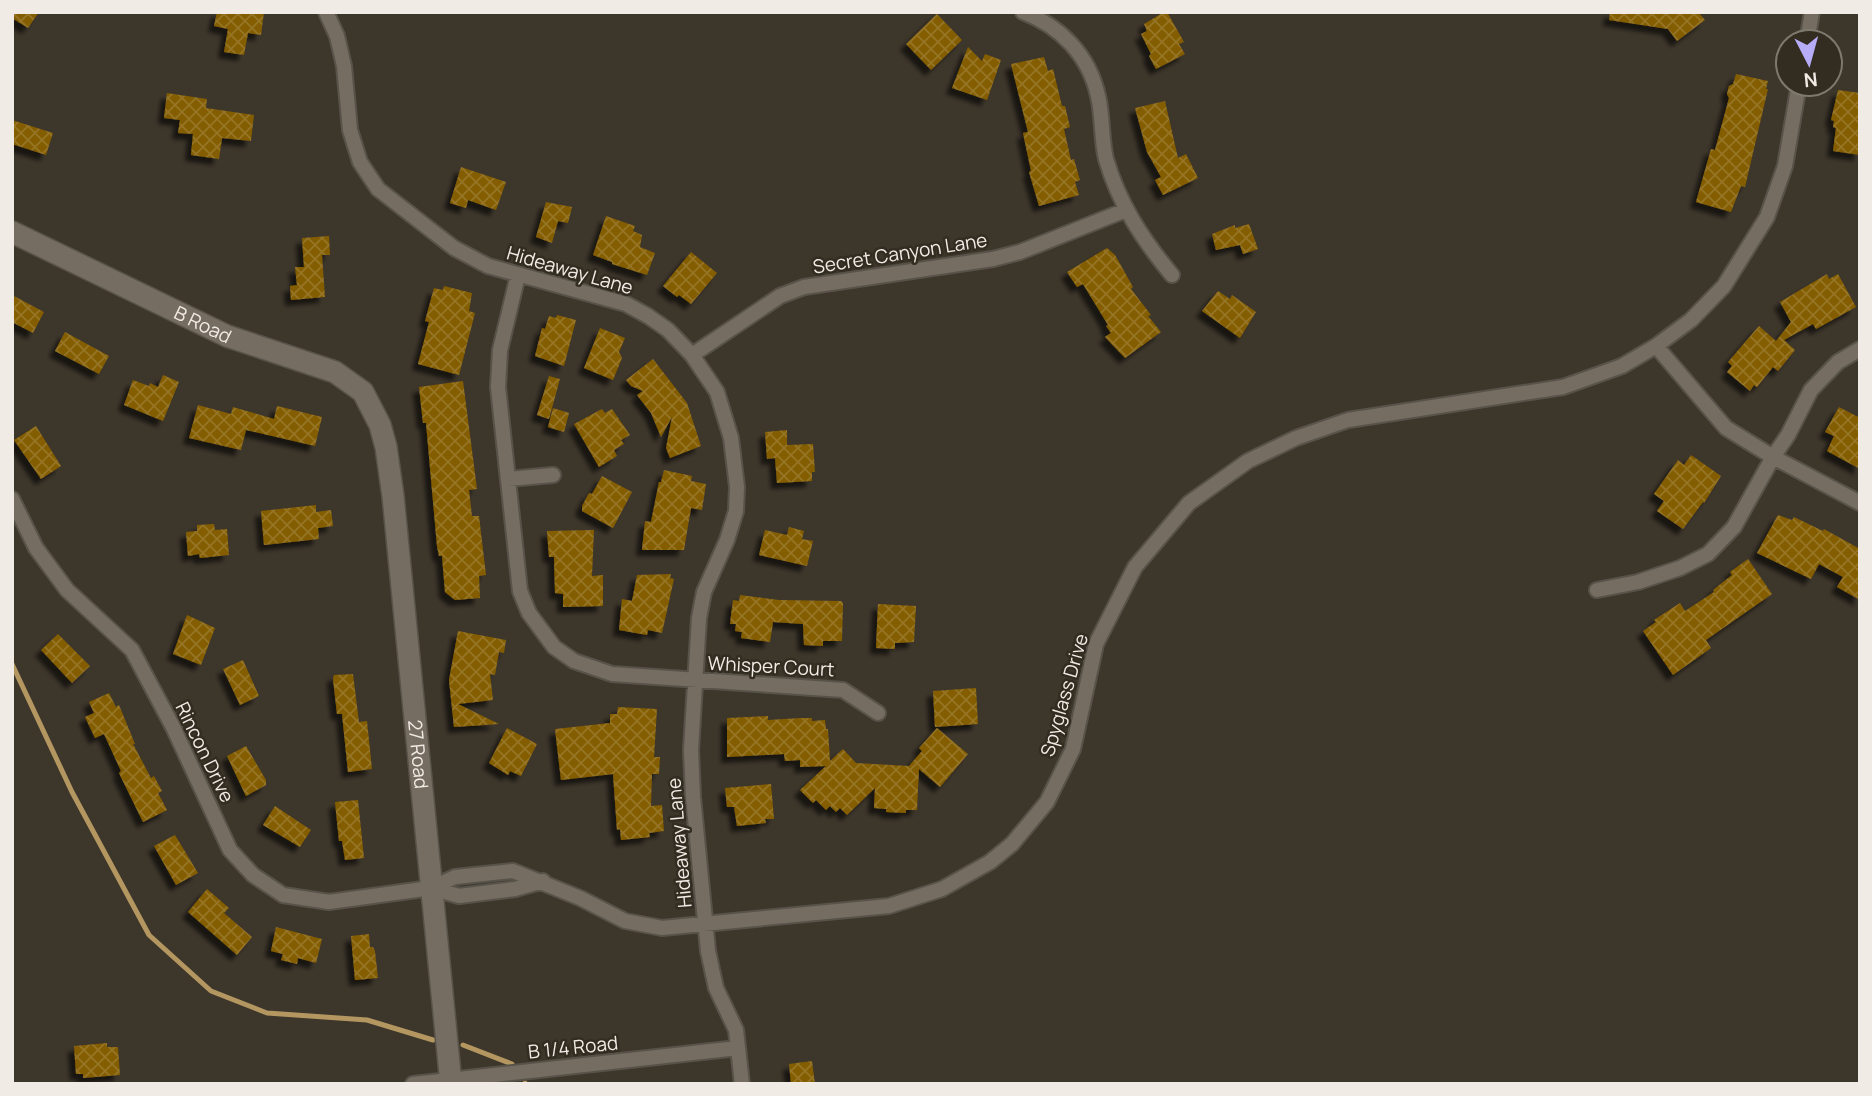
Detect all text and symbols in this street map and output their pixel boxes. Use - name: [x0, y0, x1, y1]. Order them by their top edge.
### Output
- north arrow: [1774, 28, 1844, 98]
- text: N: [1803, 66, 1819, 94]
- street label: Secret Canyon Lane: [811, 226, 989, 280]
- street label: Hideaway Lane: [504, 240, 636, 300]
- street label: B Road: [170, 299, 236, 349]
- street label: Spyglass Drive: [1034, 630, 1094, 760]
- street label: Whisper Court: [707, 650, 835, 682]
- street label: Rincon Drive: [170, 697, 240, 807]
- street label: 27 Road: [402, 718, 435, 790]
- street label: Hideaway Lane: [660, 777, 698, 909]
- street label: B 1/4 Road: [527, 1029, 619, 1065]

